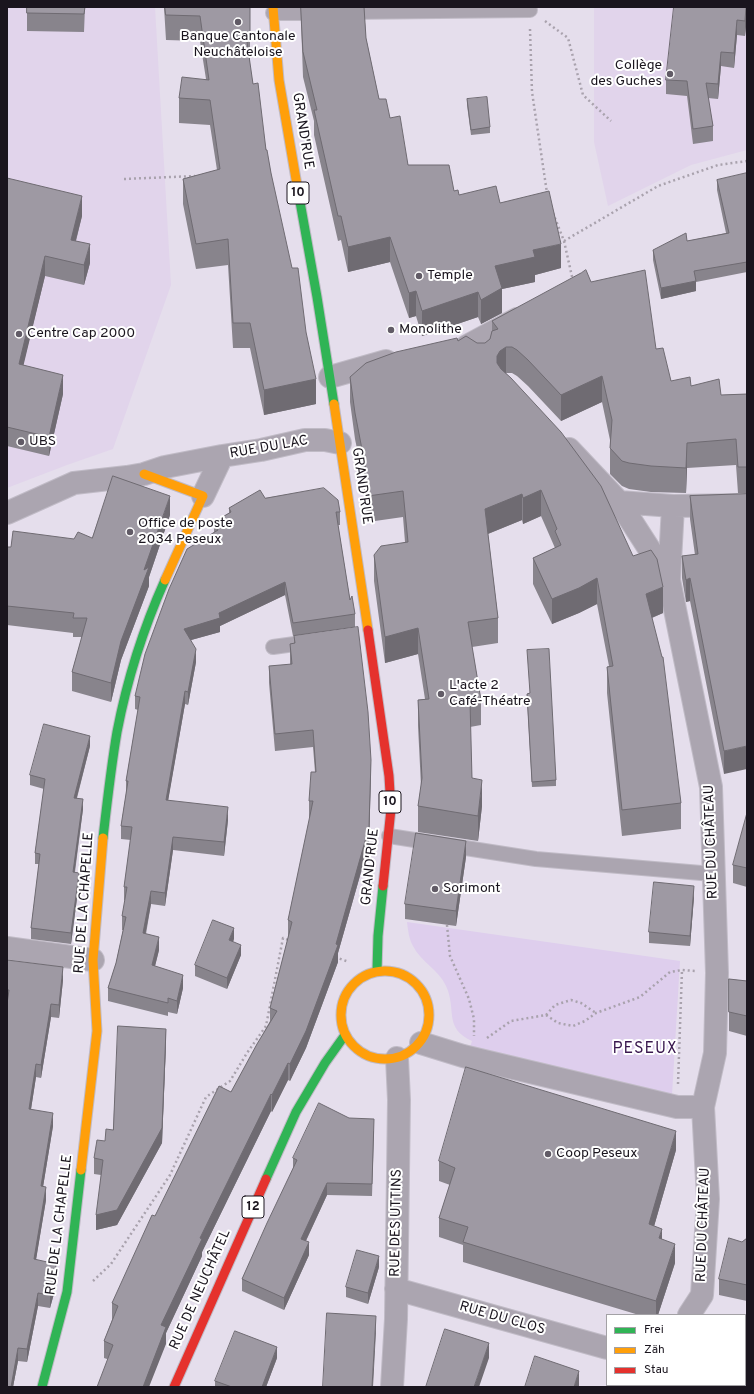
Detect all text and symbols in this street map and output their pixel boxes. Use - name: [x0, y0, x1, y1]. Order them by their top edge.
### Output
- marker: Banque Cantonale Neuchâteloise: [233, 17, 243, 27]
- place label: Banque Cantonale Neuchâteloise: [180, 29, 296, 62]
- place label: Collège des Guches: [590, 58, 662, 90]
- marker: Collège des Guches: [665, 69, 675, 79]
- street label: GRAND'RUE: [288, 91, 316, 171]
- road number: 10: [287, 182, 309, 204]
- place label: Temple: [427, 268, 473, 284]
- marker: Temple: [414, 271, 424, 281]
- place label: Monolithe: [399, 322, 462, 338]
- marker: Monolithe: [386, 325, 396, 335]
- place label: Centre Cap 2000: [27, 326, 135, 342]
- marker: Centre Cap 2000: [14, 329, 24, 339]
- street label: RUE DU LAC: [229, 433, 309, 463]
- place label: UBS: [29, 434, 56, 450]
- marker: UBS: [16, 437, 26, 447]
- street label: GRAND'RUE: [347, 446, 375, 526]
- place label: Office de poste 2034 Peseux: [138, 516, 233, 548]
- marker: Office de poste 2034 Peseux: [125, 527, 135, 537]
- place label: L'acte 2 Café-Théatre: [449, 678, 530, 710]
- marker: L'acte 2 Café-Théatre: [436, 689, 446, 699]
- street label: RUE DU CHÂTEAU: [702, 784, 722, 900]
- road number: 10: [379, 791, 401, 813]
- street label: GRAND'RUE: [359, 828, 383, 906]
- street label: RUE DE LA CHAPELLE: [72, 832, 98, 974]
- place label: Sorimont: [443, 881, 501, 897]
- marker: Sorimont: [430, 884, 440, 894]
- district label: PESEUX: [612, 1040, 678, 1060]
- place label: Coop Peseux: [556, 1146, 638, 1162]
- marker: Coop Peseux: [543, 1149, 553, 1159]
- street label: RUE DE LA CHAPELLE: [43, 1154, 77, 1296]
- street label: RUE DU CHÂTEAU: [694, 1167, 714, 1283]
- street label: RUE DES UTTINS: [388, 1169, 406, 1277]
- road number: 12: [242, 1196, 264, 1218]
- street label: RUE DE NEUCHÂTEL: [167, 1227, 235, 1353]
- street label: RUE DU CLOS: [457, 1299, 547, 1339]
- legend: [606, 1314, 746, 1386]
- text: Frei: [644, 1322, 664, 1338]
- text: Zäh: [644, 1342, 665, 1358]
- text: Stau: [644, 1362, 669, 1378]

